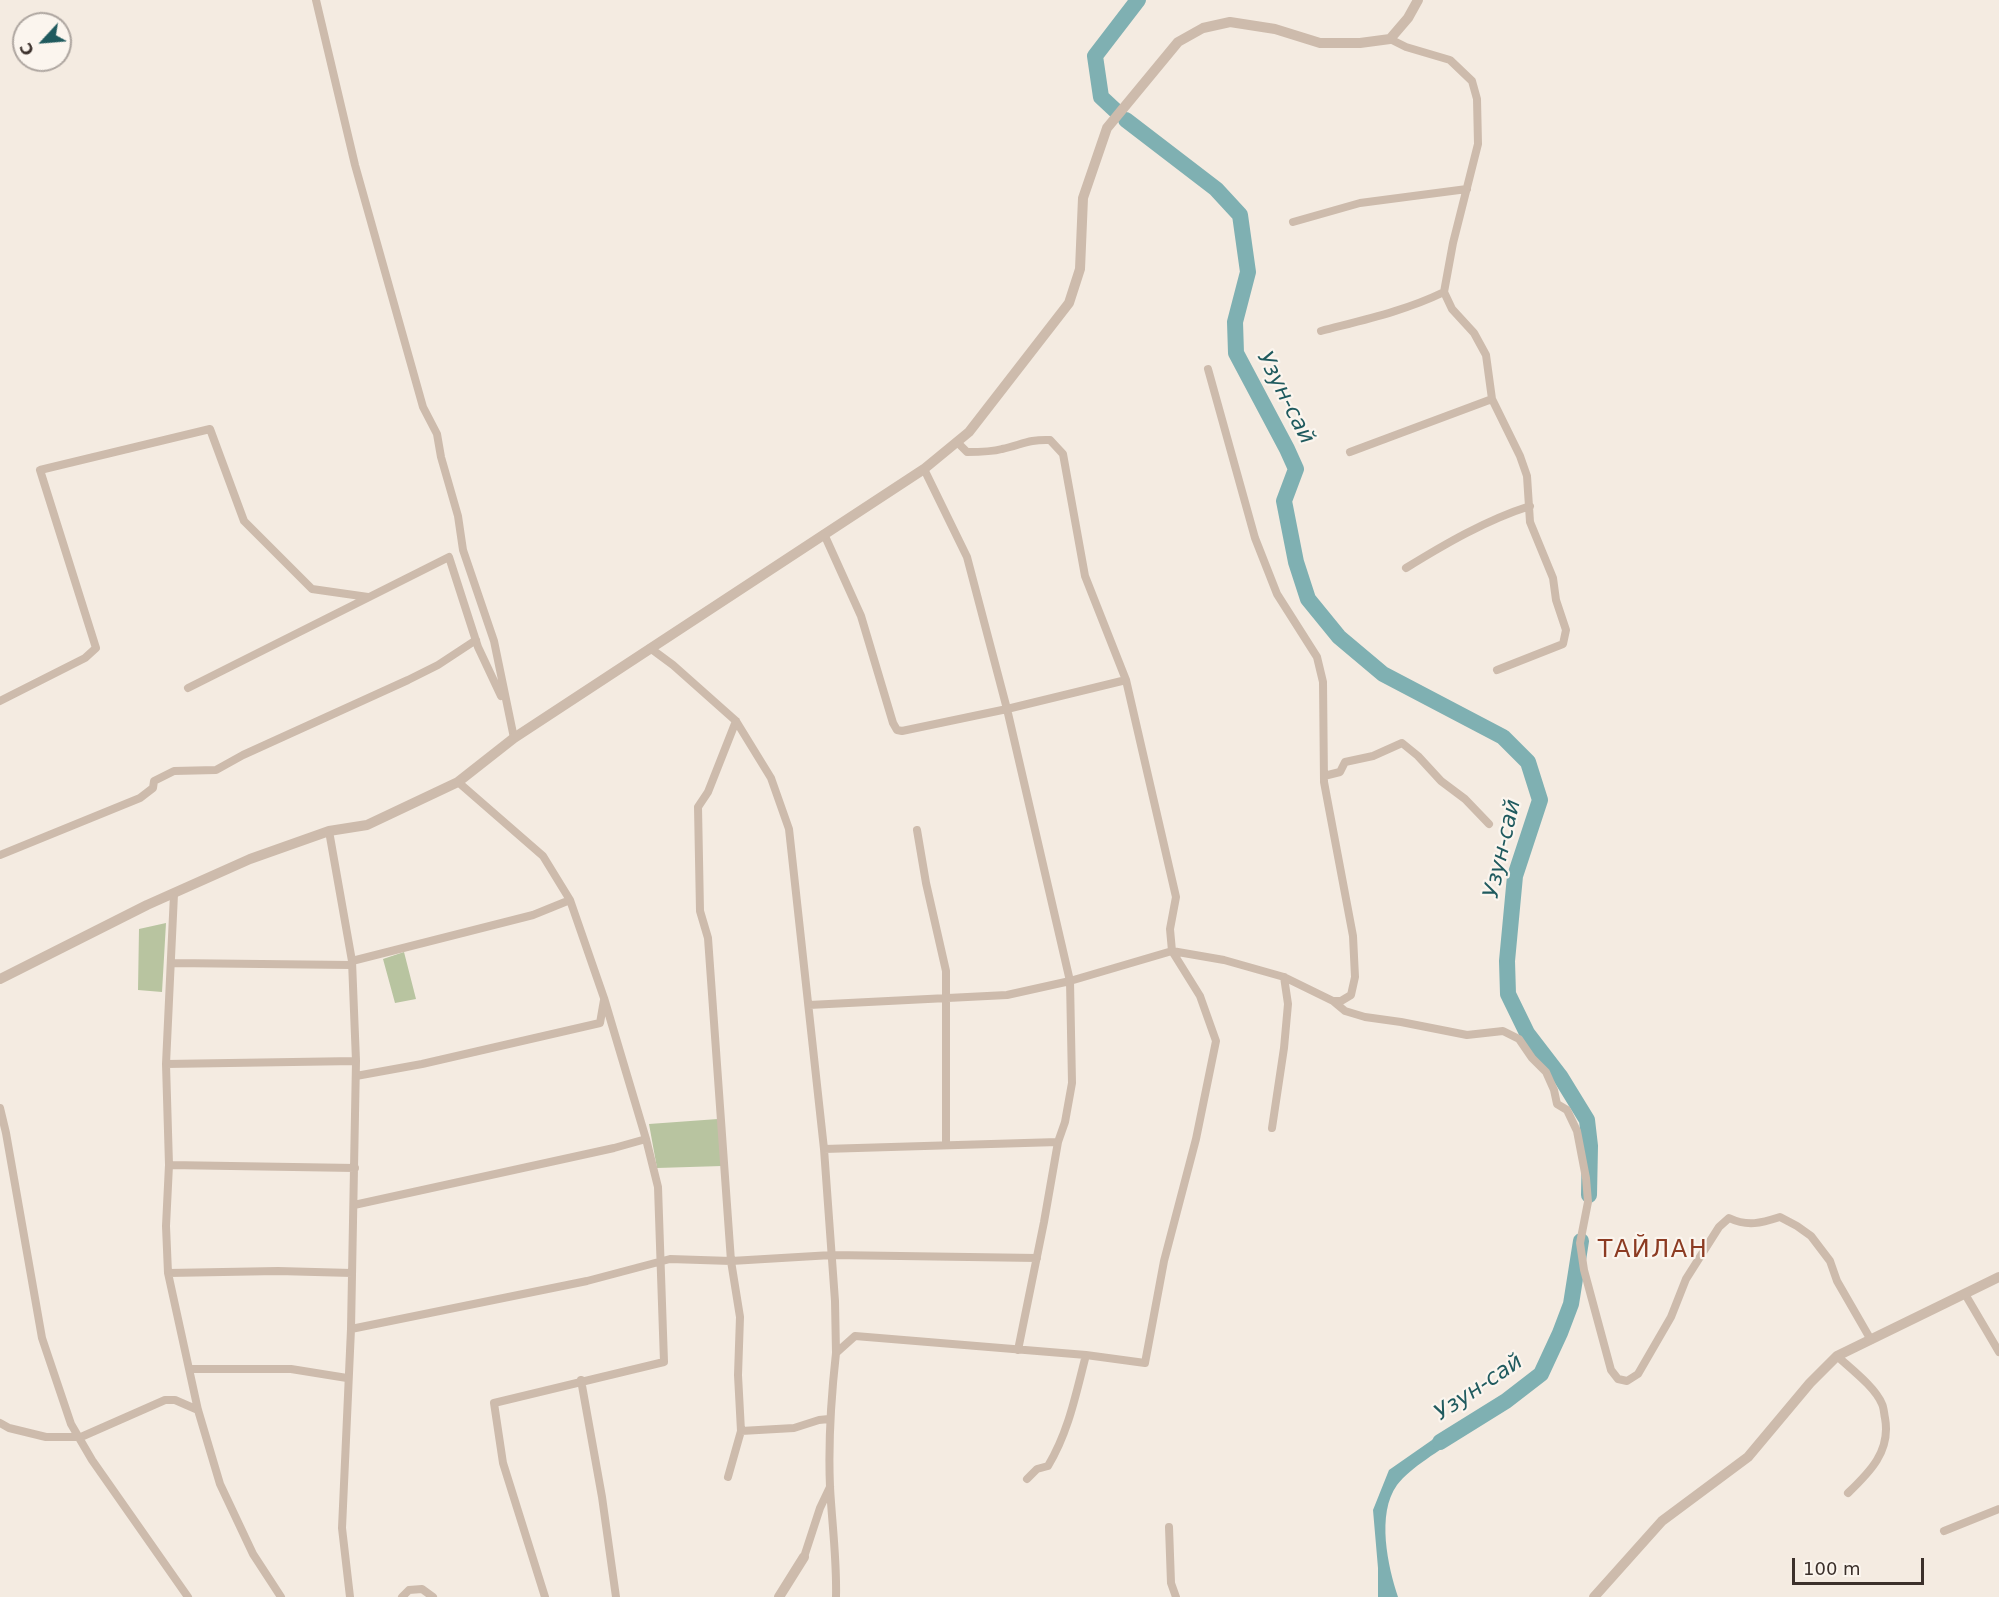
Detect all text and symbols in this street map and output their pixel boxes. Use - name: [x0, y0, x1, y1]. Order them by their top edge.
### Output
- north arrow: [12, 12, 72, 72]
- text: С: [16, 40, 38, 59]
- water label: Узун-сай: [1250, 347, 1320, 449]
- water label: Узун-сай: [1479, 797, 1527, 901]
- district label: ТАЙЛАН: [1598, 1237, 1708, 1265]
- water label: Узун-сай: [1430, 1349, 1528, 1427]
- scale bar: [1795, 1546, 1927, 1584]
- text: 100 m: [1803, 1558, 1861, 1579]

